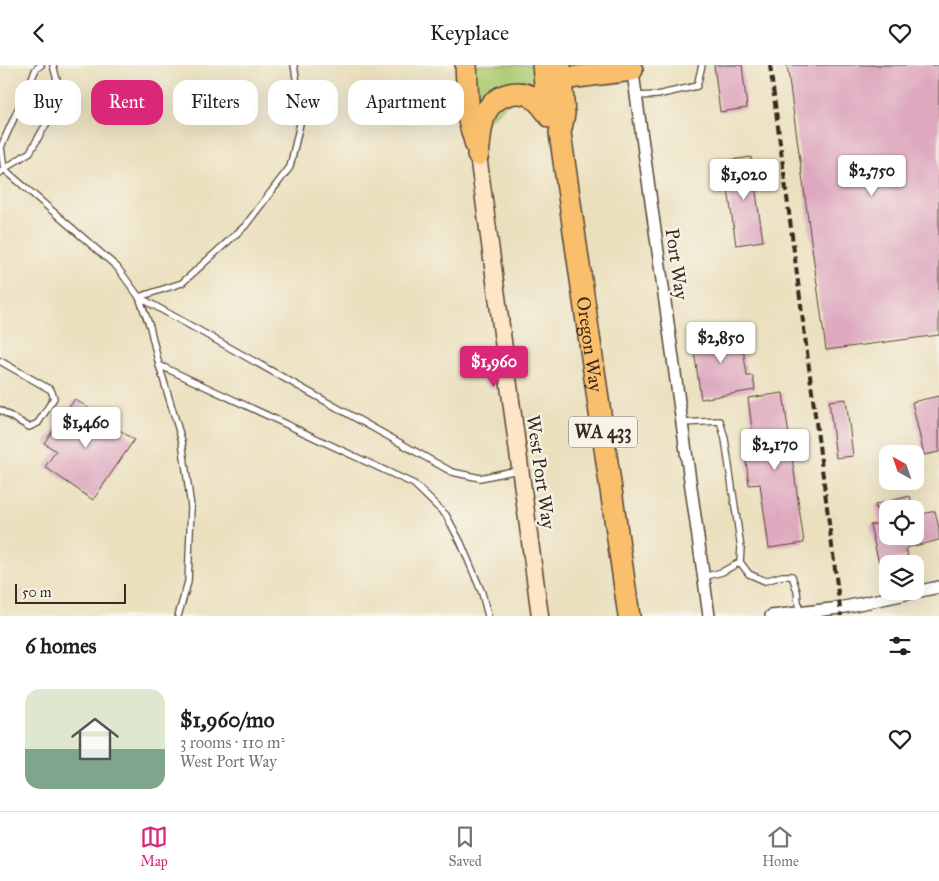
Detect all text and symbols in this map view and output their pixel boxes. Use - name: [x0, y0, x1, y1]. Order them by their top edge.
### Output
- icon: back: [25, 19, 53, 47]
- text: Keyplace: [430, 19, 509, 46]
- icon: heart: [886, 19, 914, 47]
- chip: Buy: [15, 80, 81, 125]
- chip: Rent: [91, 80, 163, 125]
- chip: Filters: [173, 80, 258, 125]
- chip: New: [268, 80, 338, 125]
- chip: Apartment: [348, 80, 464, 125]
- pin: $2,750: [831, 155, 913, 197]
- pin: $1,020: [703, 159, 785, 201]
- text: $2,750: [849, 161, 895, 180]
- text: $1,020: [721, 165, 767, 184]
- street label: Port Way: [661, 227, 694, 302]
- street label: Oregon Way: [572, 295, 609, 395]
- pin: $2,850: [680, 321, 762, 364]
- text: $2,850: [697, 328, 745, 347]
- pin: $1,960: [453, 345, 535, 388]
- text: $1,960: [471, 352, 517, 371]
- pin: $1,460: [45, 407, 127, 449]
- text: $1,460: [63, 413, 109, 432]
- street label: West Port Way: [522, 414, 561, 532]
- road number: WA 433: [569, 417, 637, 447]
- pin: $2,170: [734, 429, 816, 471]
- text: $2,170: [752, 435, 798, 454]
- north arrow: [879, 445, 924, 490]
- map controls: [879, 445, 924, 600]
- button: locate: [879, 500, 924, 545]
- button: layers: [879, 555, 924, 600]
- scale bar: [15, 581, 126, 604]
- text: 50 m: [22, 584, 51, 601]
- icon: filters: [886, 632, 914, 660]
- text: 6 homes: [25, 633, 97, 659]
- text: $1,960/mo: [180, 707, 274, 733]
- icon: home: [65, 709, 125, 769]
- icon: heart: [886, 725, 914, 753]
- text: 3 rooms · 110 m²: [180, 733, 285, 752]
- text: West Port Way: [180, 752, 277, 771]
- tab: Map: [140, 823, 168, 870]
- tab: Saved: [449, 823, 482, 870]
- tab: Home: [762, 823, 799, 870]

